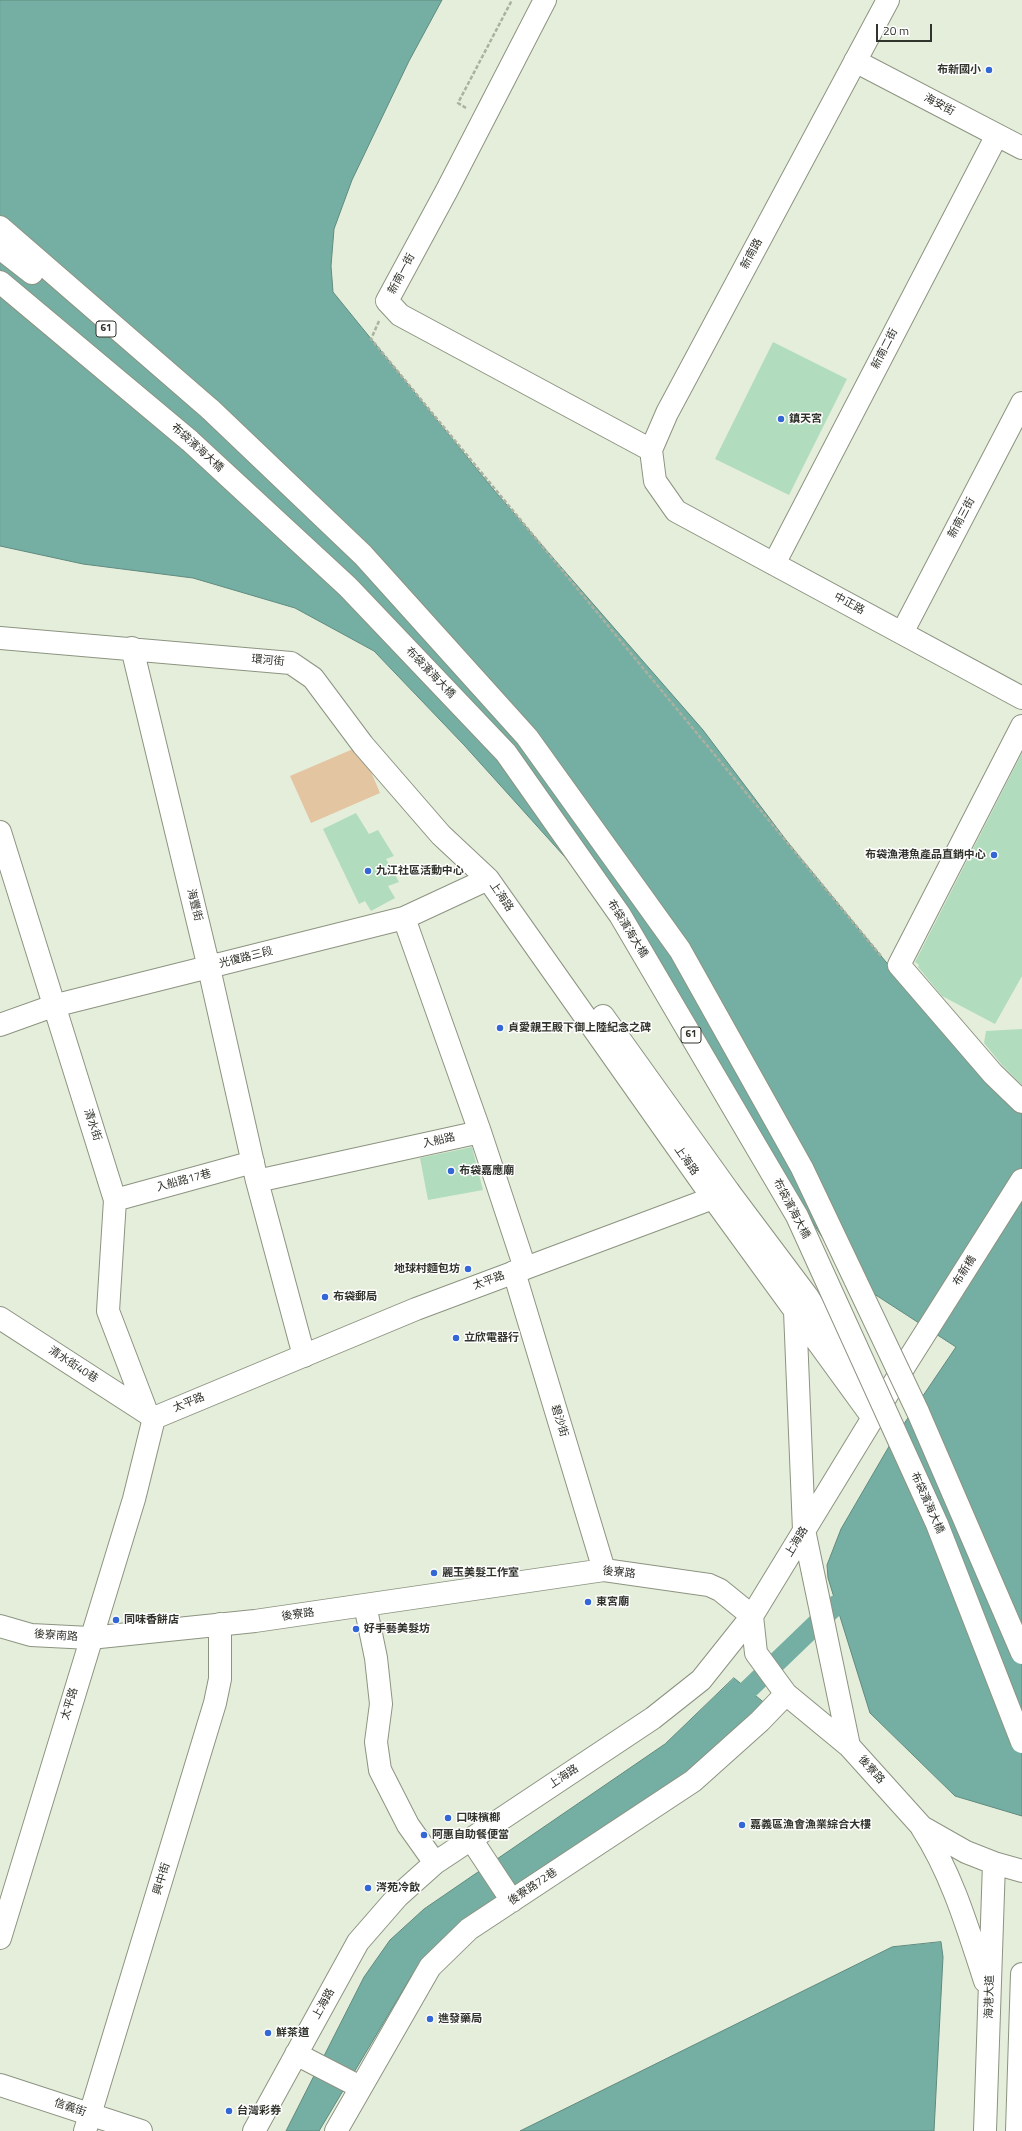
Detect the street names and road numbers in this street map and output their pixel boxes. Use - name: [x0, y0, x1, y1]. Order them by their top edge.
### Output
- street label: 海安街: [921, 91, 957, 119]
- street label: 新南路: [738, 236, 766, 272]
- street label: 新南一街: [386, 251, 418, 297]
- road number: 61: [96, 321, 116, 337]
- street label: 新南二街: [869, 326, 901, 372]
- street label: 布袋濱海大橋: [168, 421, 226, 475]
- street label: 新南三街: [946, 495, 978, 541]
- street label: 中正路: [831, 590, 867, 618]
- street label: 布袋濱海大橋: [402, 645, 458, 701]
- street label: 環河街: [251, 653, 285, 669]
- street label: 上海路: [486, 880, 516, 914]
- street label: 海豐街: [184, 887, 204, 923]
- street label: 布袋濱海大橋: [604, 898, 650, 960]
- street label: 光復路三段: [218, 945, 274, 971]
- road number: 61: [681, 1027, 701, 1043]
- street label: 清水街: [81, 1107, 103, 1143]
- street label: 入船路: [421, 1131, 457, 1151]
- street label: 上海路: [671, 1144, 701, 1178]
- street label: 入船路17巷: [155, 1167, 213, 1195]
- street label: 布袋濱海大橋: [770, 1177, 812, 1241]
- street label: 布新橋: [951, 1254, 979, 1288]
- street label: 太平路: [471, 1269, 507, 1293]
- street label: 清水街40巷: [46, 1344, 100, 1386]
- street label: 太平路: [171, 1391, 207, 1415]
- street label: 碧沙街: [548, 1403, 570, 1439]
- street label: 布袋濱海大橋: [908, 1470, 946, 1536]
- street label: 上海路: [783, 1524, 811, 1560]
- street label: 後寮路: [602, 1565, 636, 1581]
- street label: 後寮路: [281, 1606, 315, 1624]
- street label: 後寮南路: [34, 1628, 78, 1644]
- street label: 太平路: [59, 1686, 81, 1722]
- street label: 後寮路: [855, 1753, 887, 1787]
- street label: 上海路: [547, 1762, 581, 1792]
- street label: 興中街: [151, 1861, 173, 1897]
- street label: 後寮路72巷: [506, 1866, 560, 1908]
- street label: 海港大道: [983, 1975, 997, 2019]
- street label: 上海路: [310, 1986, 338, 2022]
- street label: 信義街: [52, 2096, 88, 2120]

